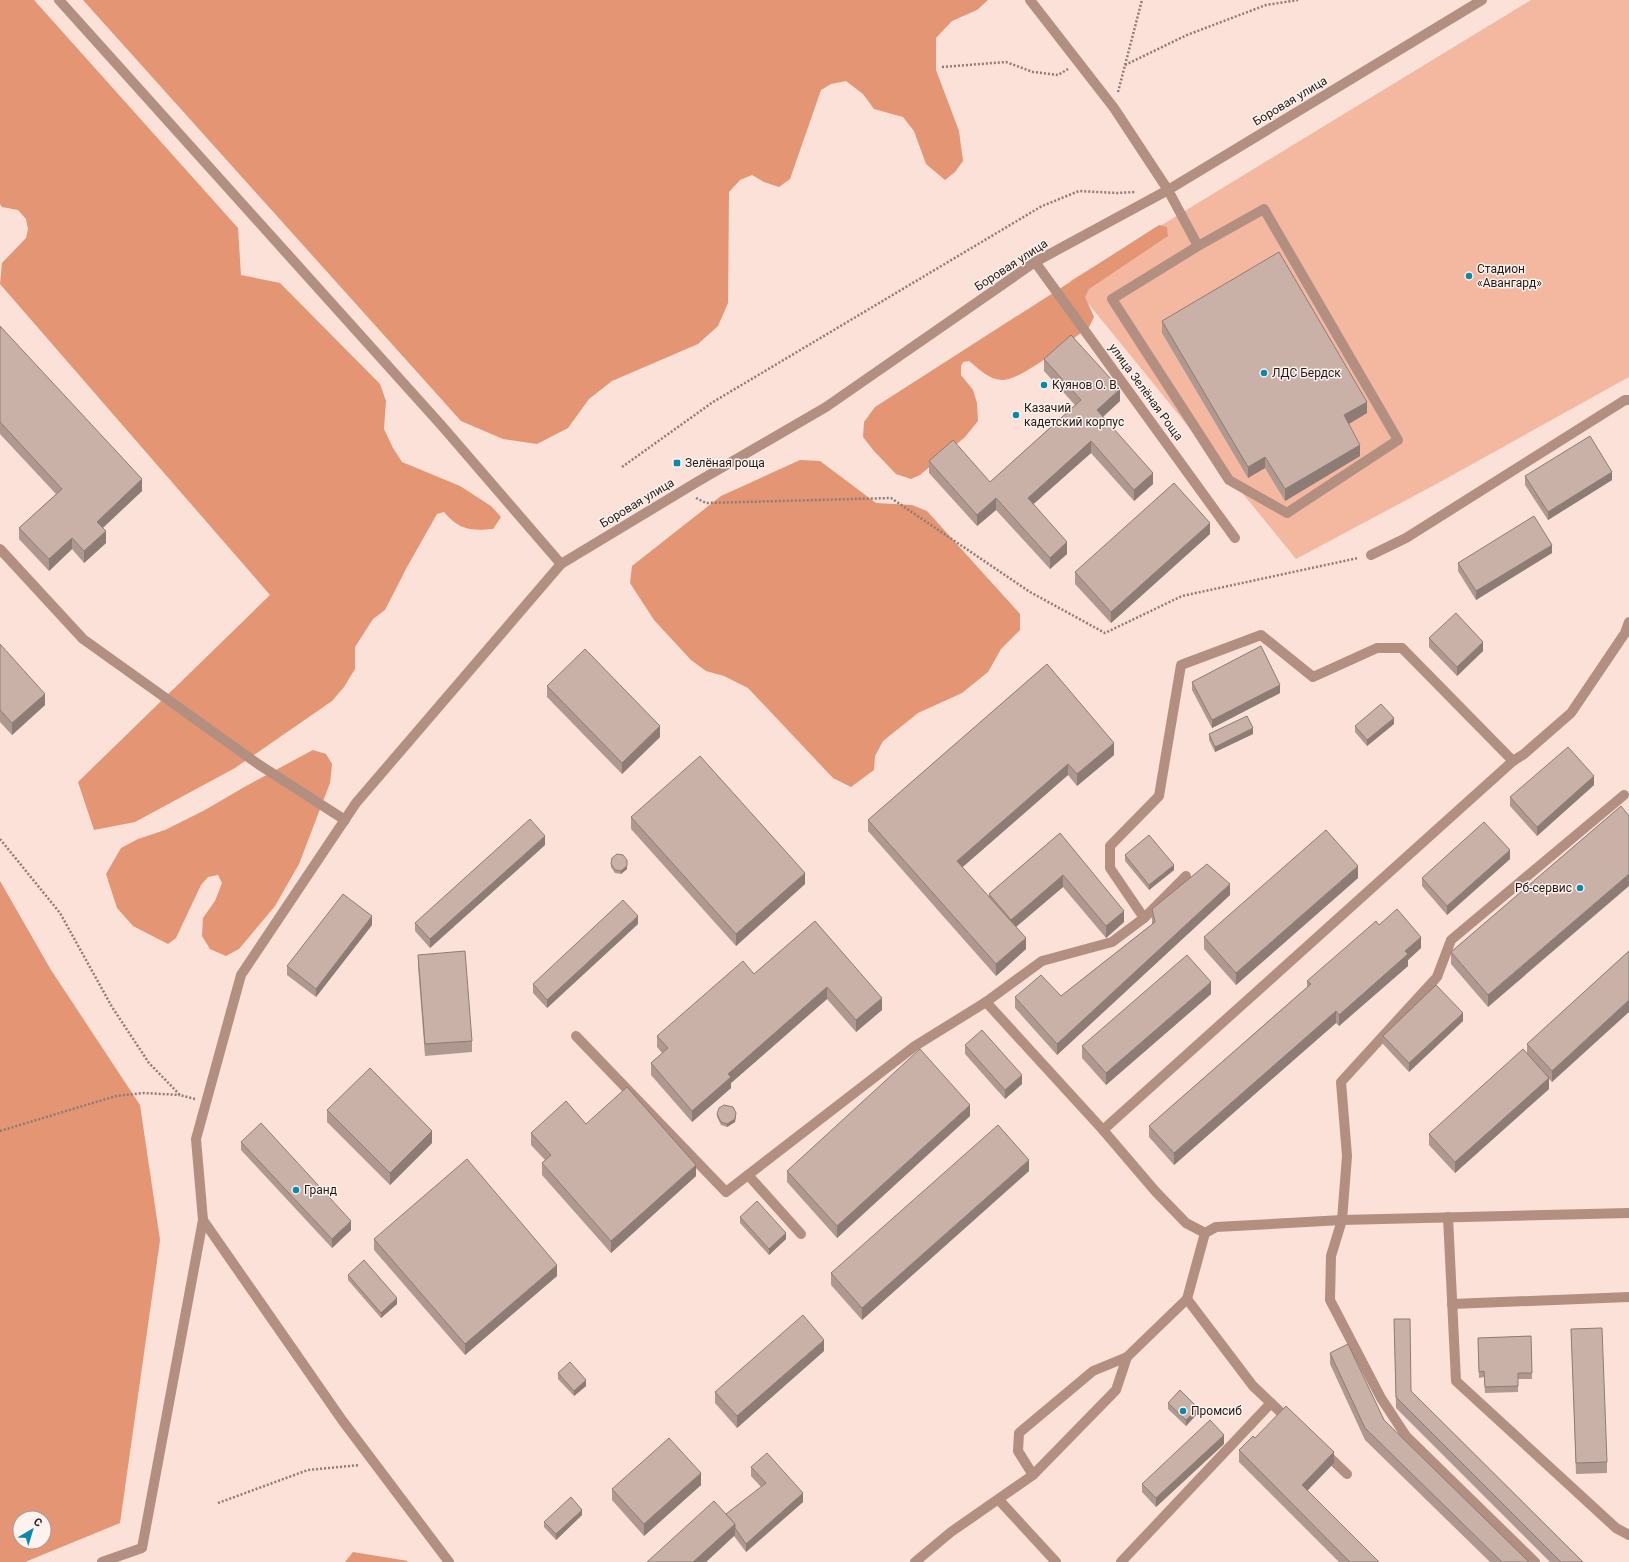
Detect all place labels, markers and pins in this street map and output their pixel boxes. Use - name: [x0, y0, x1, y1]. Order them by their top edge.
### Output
- place label: Стадион «Авангард»: [1477, 262, 1542, 290]
- marker: Стадион «Авангард»: [1464, 271, 1474, 281]
- place label: ЛДС Бердск: [1272, 366, 1341, 380]
- marker: ЛДС Бердск: [1259, 368, 1269, 378]
- place label: Куянов О. В.: [1052, 378, 1120, 392]
- marker: Куянов О. В.: [1039, 380, 1049, 390]
- place label: Казачий кадетский корпус: [1024, 401, 1124, 429]
- marker: Казачий кадетский корпус: [1011, 410, 1021, 420]
- place label: Зелёная роща: [685, 456, 765, 470]
- marker: Зелёная роща: [672, 458, 682, 468]
- place label: Рб-сервис: [1515, 881, 1572, 895]
- marker: Рб-сервис: [1575, 883, 1585, 893]
- place label: Гранд: [304, 1183, 337, 1197]
- marker: Гранд: [291, 1185, 301, 1195]
- place label: Промсиб: [1191, 1404, 1242, 1418]
- marker: Промсиб: [1178, 1406, 1188, 1416]

